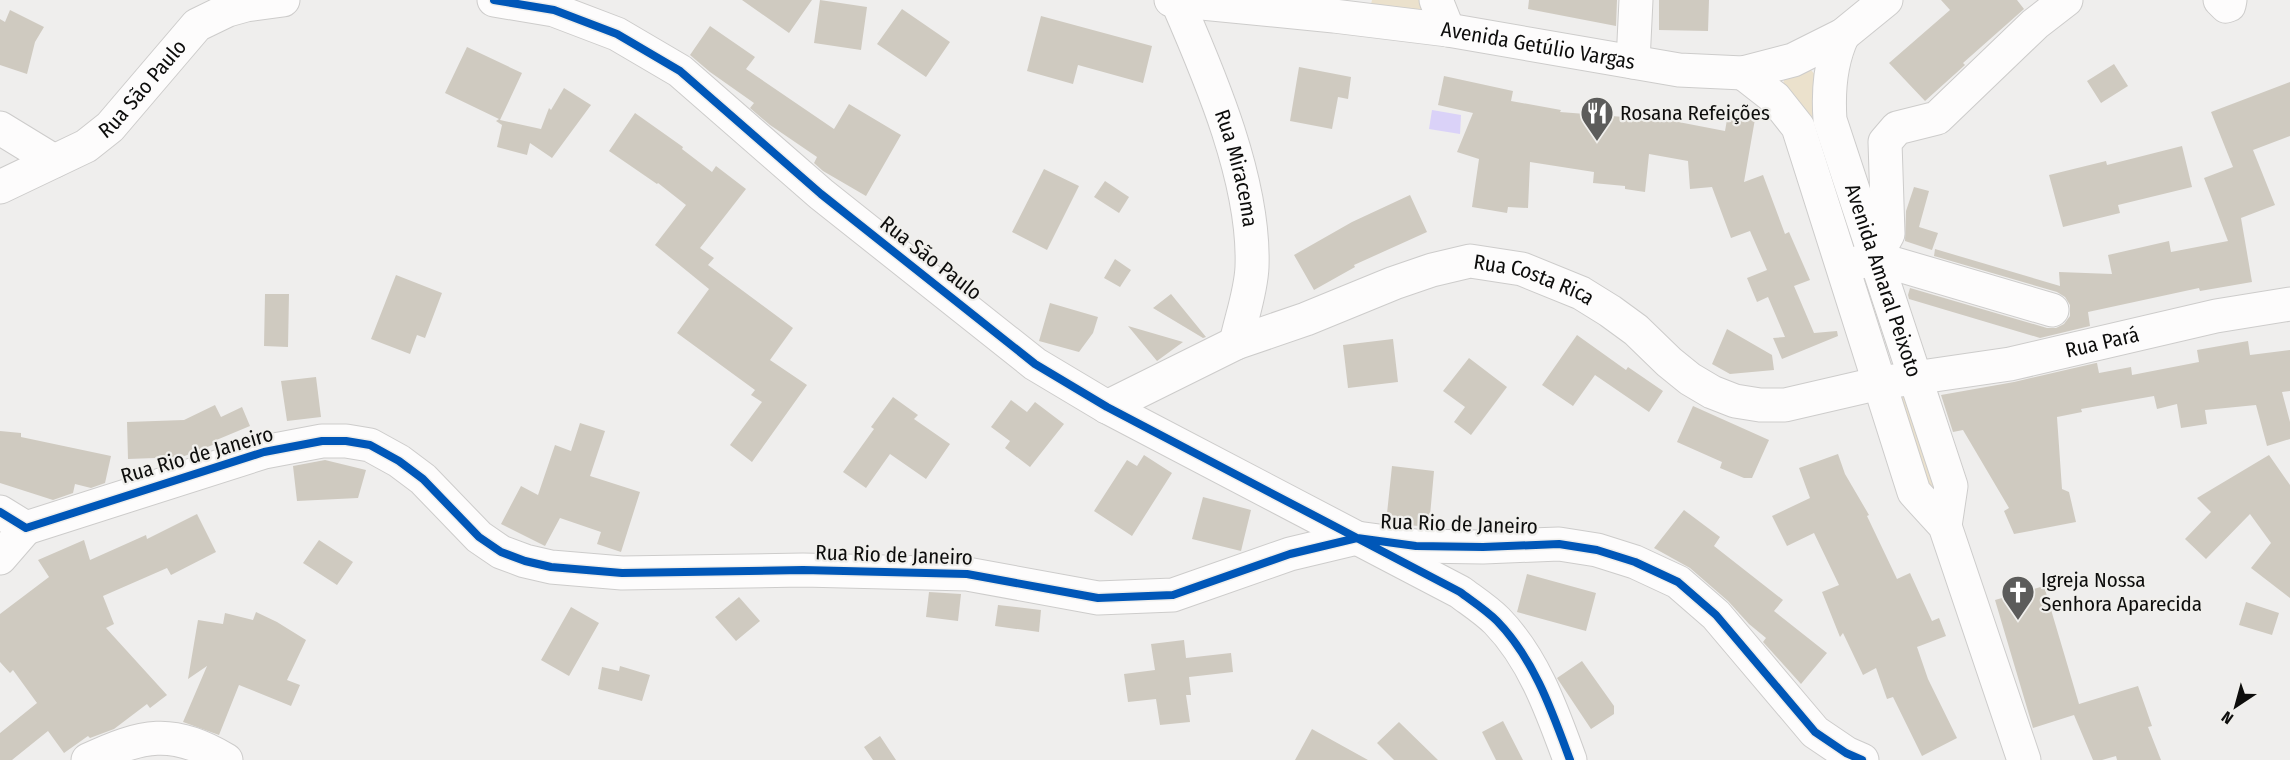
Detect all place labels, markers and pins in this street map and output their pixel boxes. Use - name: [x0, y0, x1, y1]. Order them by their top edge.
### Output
- restaurant icon: Rosana Refeições: [1579, 95, 1615, 142]
- place label: Rosana Refeições: [1620, 100, 1770, 126]
- place label: Igreja Nossa Senhora Aparecida: [2041, 567, 2202, 617]
- church icon: Igreja Nossa Senhora Aparecida: [2000, 574, 2036, 621]

